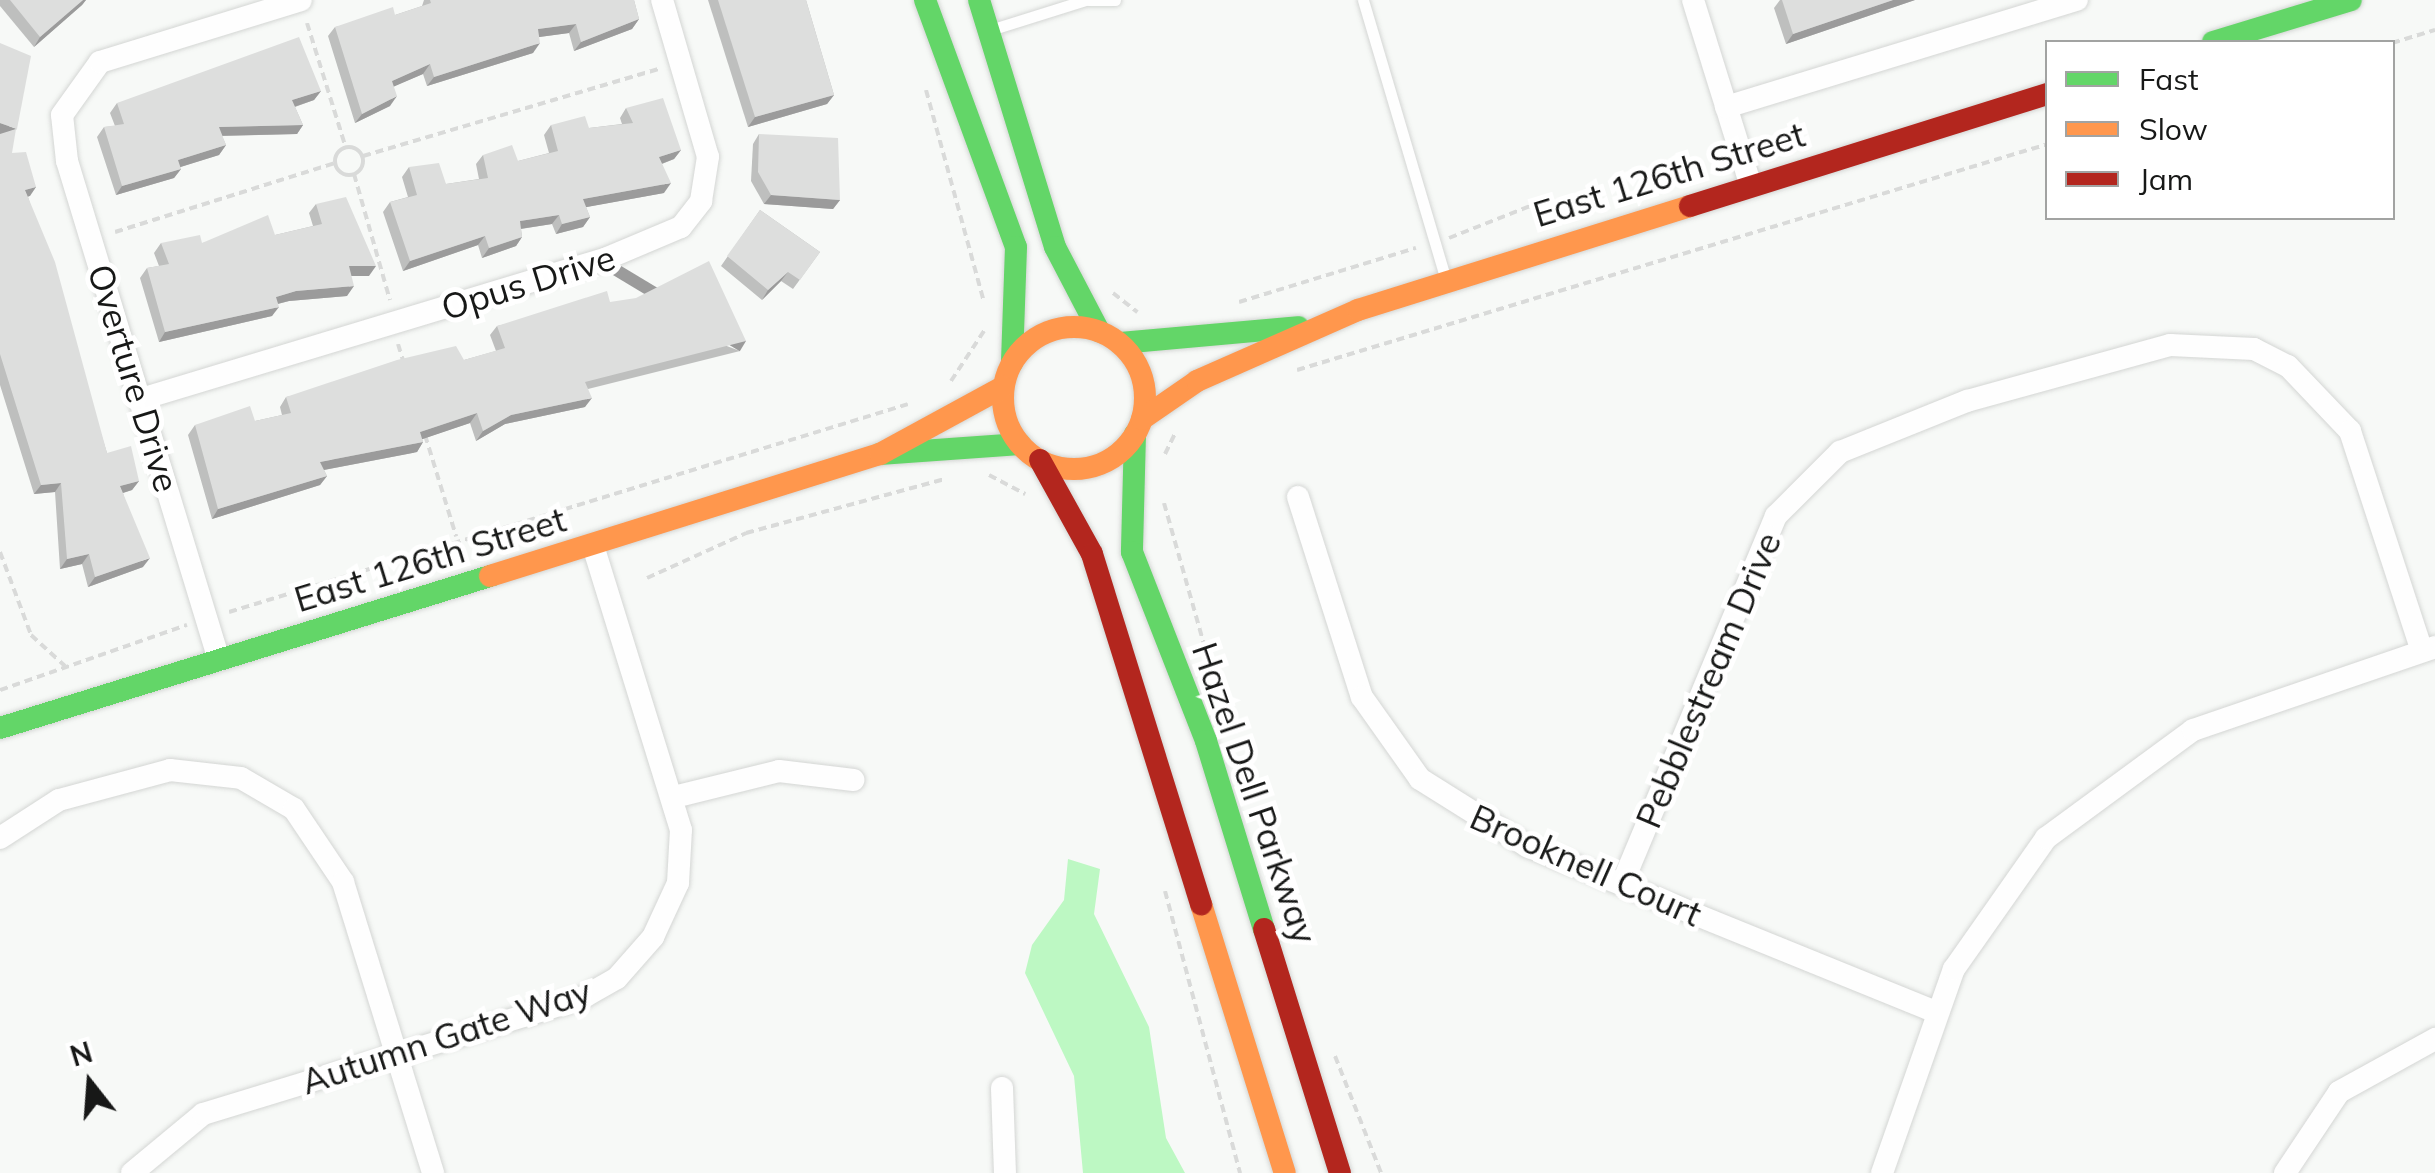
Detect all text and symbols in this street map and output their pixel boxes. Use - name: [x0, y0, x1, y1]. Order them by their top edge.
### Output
- legend: [2045, 40, 2395, 220]
- text: Fast: [2139, 60, 2199, 98]
- text: Slow: [2139, 110, 2208, 148]
- street label: East 126th Street: [1528, 113, 1810, 235]
- text: Jam: [2139, 160, 2193, 198]
- street label: Opus Drive: [436, 236, 620, 328]
- street label: Overture Drive: [79, 259, 189, 497]
- street label: East 126th Street: [289, 498, 571, 620]
- street label: Pebblestream Drive: [1627, 526, 1789, 834]
- street label: Hazel Dell Parkway: [1184, 637, 1326, 949]
- street label: Brooknell Court: [1464, 795, 1708, 935]
- street label: Autumn Gate Way: [296, 969, 596, 1103]
- north arrow: [40, 1033, 140, 1133]
- text: N: [66, 1034, 96, 1074]

